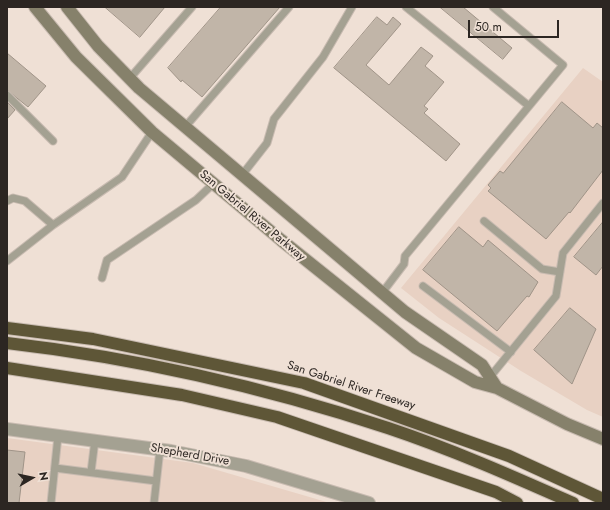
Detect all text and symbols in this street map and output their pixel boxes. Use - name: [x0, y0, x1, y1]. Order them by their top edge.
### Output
- scale bar: [470, 12, 561, 38]
- text: 50 m: [475, 18, 502, 36]
- street label: San Gabriel River Parkway: [196, 168, 308, 264]
- street label: San Gabriel River Freeway: [285, 358, 417, 414]
- street label: Shepherd Drive: [150, 441, 230, 469]
- north arrow: [12, 458, 52, 498]
- text: N: [35, 471, 52, 482]

